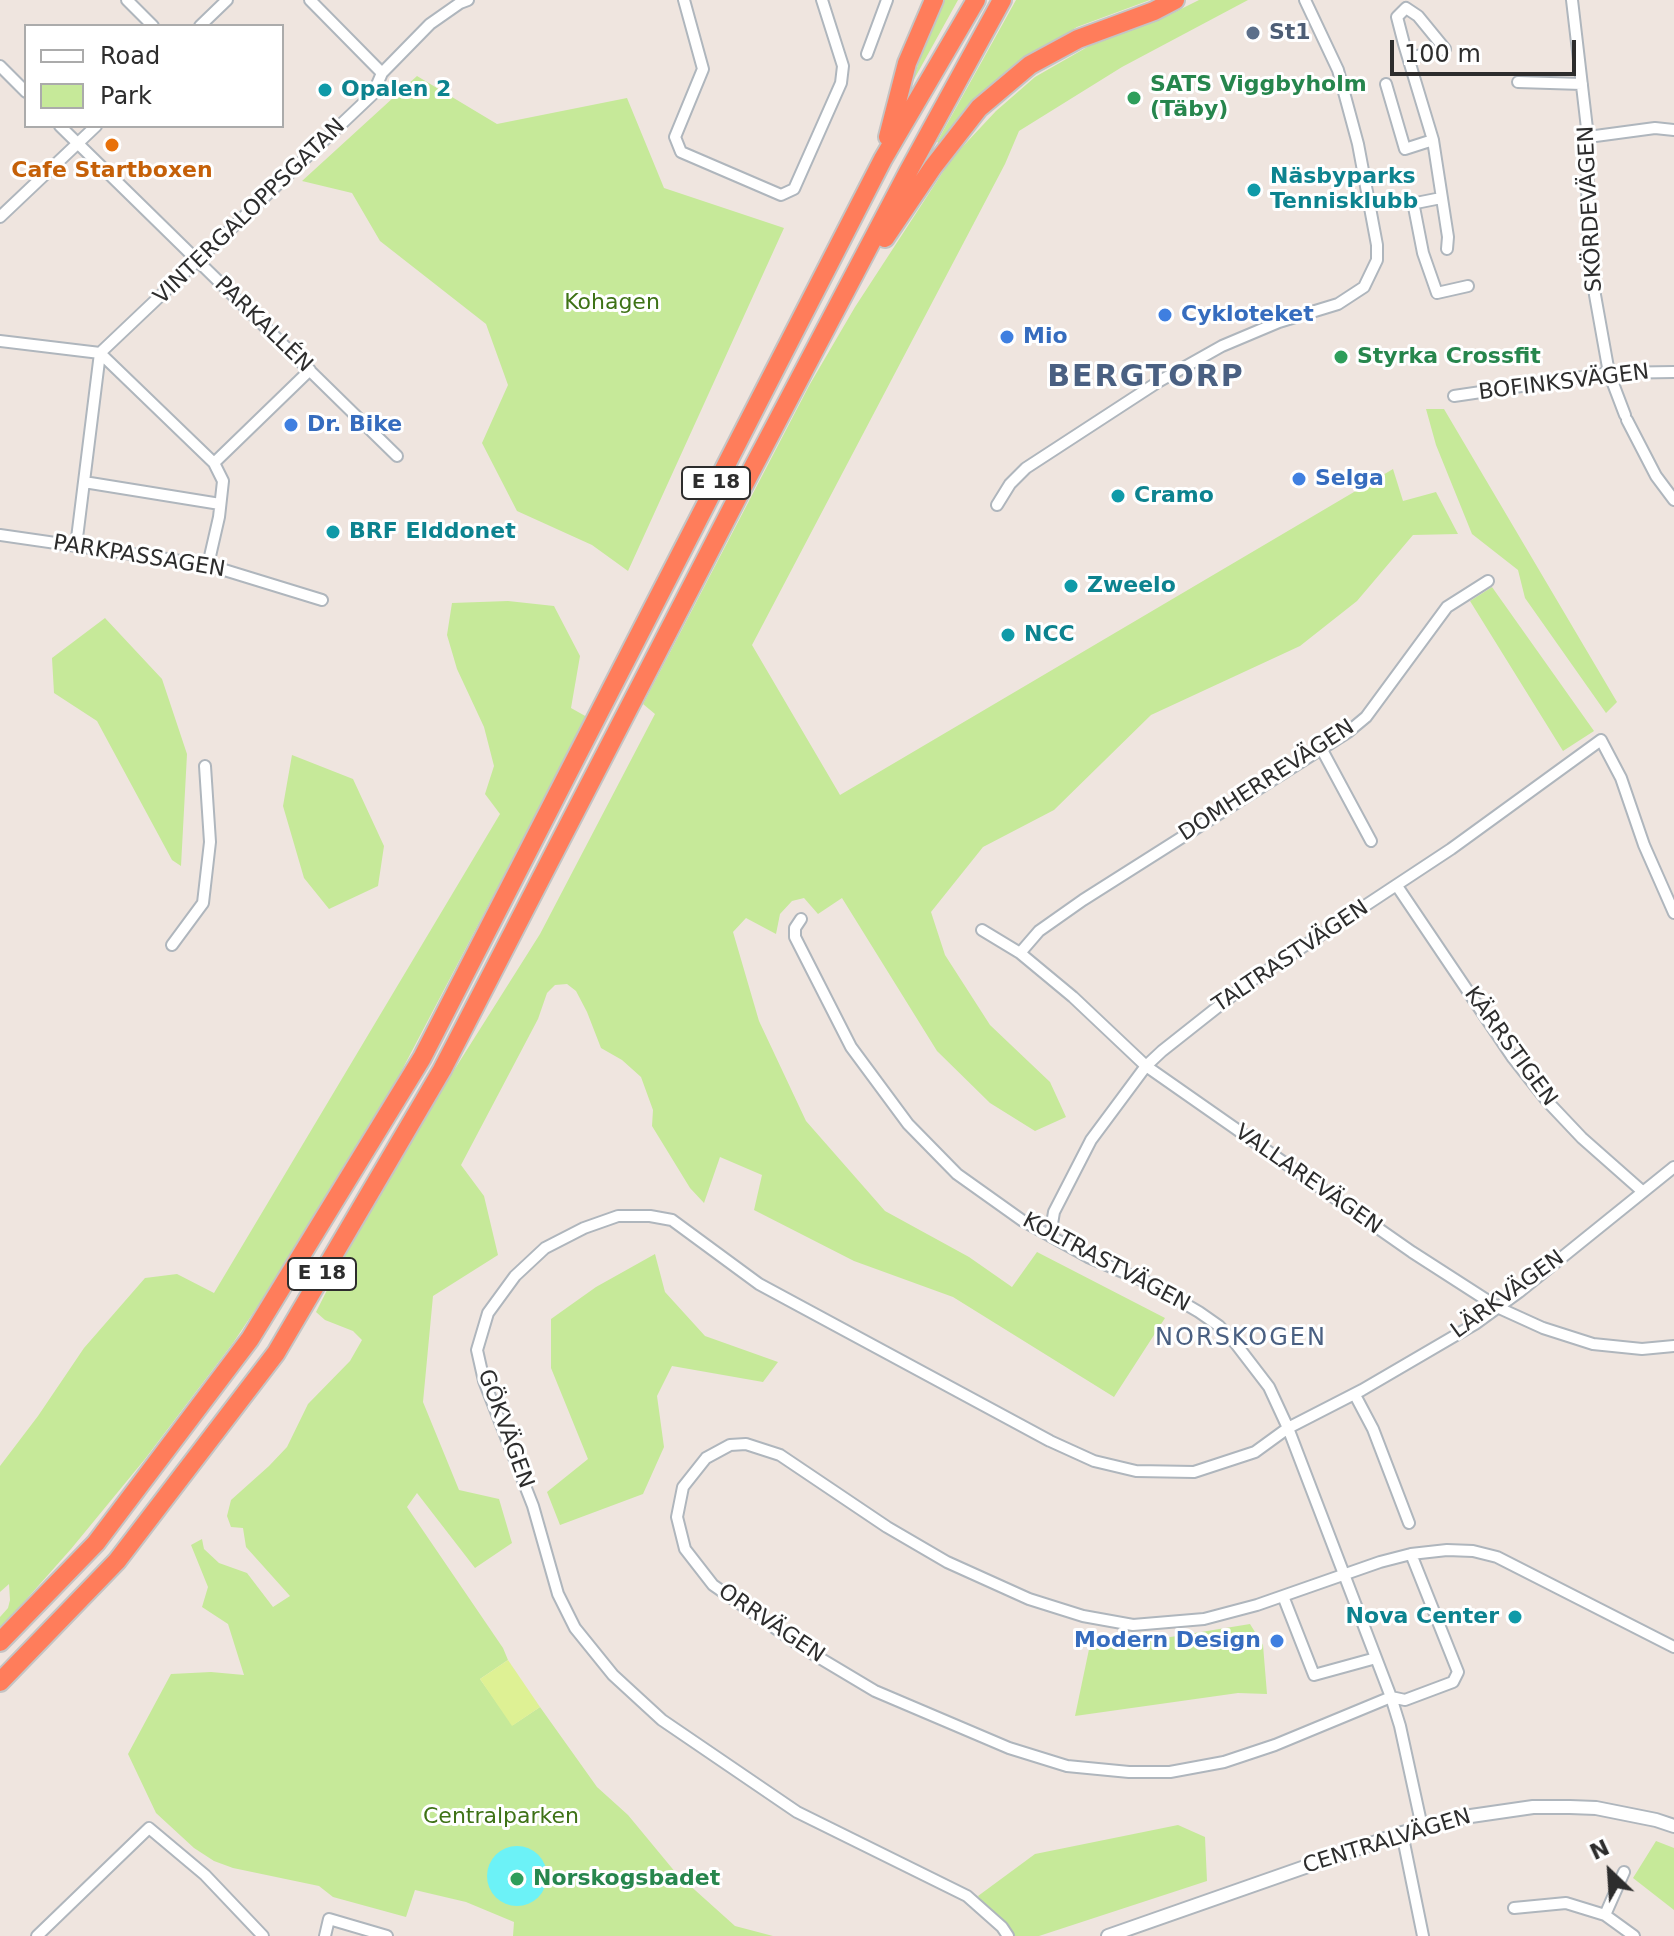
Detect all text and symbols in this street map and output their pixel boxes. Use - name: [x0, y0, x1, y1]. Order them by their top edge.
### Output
- place label: St1: [1269, 20, 1311, 46]
- legend: [24, 24, 284, 128]
- marker: St1: [1244, 24, 1262, 42]
- scale bar: [1394, 24, 1580, 74]
- text: 100 m: [1404, 40, 1481, 68]
- text: Road: [100, 42, 160, 70]
- place label: SATS Viggbyholm (Täby): [1150, 72, 1367, 124]
- place label: Opalen 2: [341, 77, 451, 103]
- marker: Opalen 2: [316, 81, 334, 99]
- text: Park: [100, 82, 152, 110]
- marker: SATS Viggbyholm (Täby): [1125, 89, 1143, 107]
- street label: VINTERGALOPPSGATAN: [149, 114, 351, 310]
- street label: SKÖRDEVÄGEN: [1573, 125, 1609, 293]
- marker: Cafe Startboxen: [103, 136, 121, 154]
- place label: Cafe Startboxen: [11, 158, 213, 184]
- place label: Näsbyparks Tennisklubb: [1270, 164, 1418, 216]
- marker: Näsbyparks Tennisklubb: [1245, 181, 1263, 199]
- street label: PARKALLÉN: [208, 272, 318, 378]
- park label: Kohagen: [564, 290, 660, 316]
- place label: Cykloteket: [1181, 302, 1314, 328]
- marker: Cykloteket: [1156, 306, 1174, 324]
- place label: Mio: [1023, 324, 1068, 350]
- marker: Mio: [998, 328, 1016, 346]
- place label: Styrka Crossfit: [1357, 344, 1541, 370]
- marker: Styrka Crossfit: [1332, 348, 1350, 366]
- street label: BOFINKSVÄGEN: [1477, 359, 1651, 407]
- district label: BERGTORP: [1047, 360, 1245, 396]
- place label: Dr. Bike: [307, 412, 402, 438]
- marker: Dr. Bike: [282, 416, 300, 434]
- place label: Selga: [1315, 466, 1384, 492]
- road number: E 18: [682, 467, 750, 499]
- marker: Selga: [1290, 470, 1308, 488]
- place label: Cramo: [1134, 483, 1214, 509]
- marker: Cramo: [1109, 487, 1127, 505]
- place label: BRF Elddonet: [349, 519, 516, 545]
- marker: BRF Elddonet: [324, 523, 342, 541]
- street label: PARKPASSAGEN: [51, 530, 227, 584]
- place label: Zweelo: [1087, 573, 1176, 599]
- marker: Zweelo: [1062, 577, 1080, 595]
- place label: NCC: [1024, 622, 1075, 648]
- marker: NCC: [999, 626, 1017, 644]
- street label: DOMHERREVÄGEN: [1174, 714, 1360, 848]
- street label: TALTRASTVÄGEN: [1208, 895, 1374, 1019]
- street label: KÄRRSTIGEN: [1458, 982, 1562, 1112]
- street label: VALLAREVÄGEN: [1229, 1119, 1387, 1241]
- street label: KOLTRASTVÄGEN: [1018, 1208, 1194, 1318]
- street label: LÄRKVÄGEN: [1446, 1245, 1570, 1345]
- road number: E 18: [288, 1258, 356, 1290]
- district label: NORSKOGEN: [1155, 1325, 1327, 1353]
- street label: GÖKVÄGEN: [471, 1366, 539, 1492]
- street label: ORRVÄGEN: [713, 1579, 829, 1669]
- place label: Nova Center: [1346, 1604, 1499, 1630]
- marker: Nova Center: [1506, 1608, 1524, 1626]
- place label: Modern Design: [1074, 1628, 1261, 1654]
- marker: Modern Design: [1268, 1632, 1286, 1650]
- park label: Centralparken: [423, 1804, 579, 1830]
- street label: CENTRALVÄGEN: [1300, 1804, 1474, 1880]
- north arrow: [1570, 1832, 1650, 1912]
- text: N: [1586, 1835, 1613, 1865]
- place label: Norskogsbadet: [533, 1866, 720, 1892]
- marker: Norskogsbadet: [508, 1870, 526, 1888]

